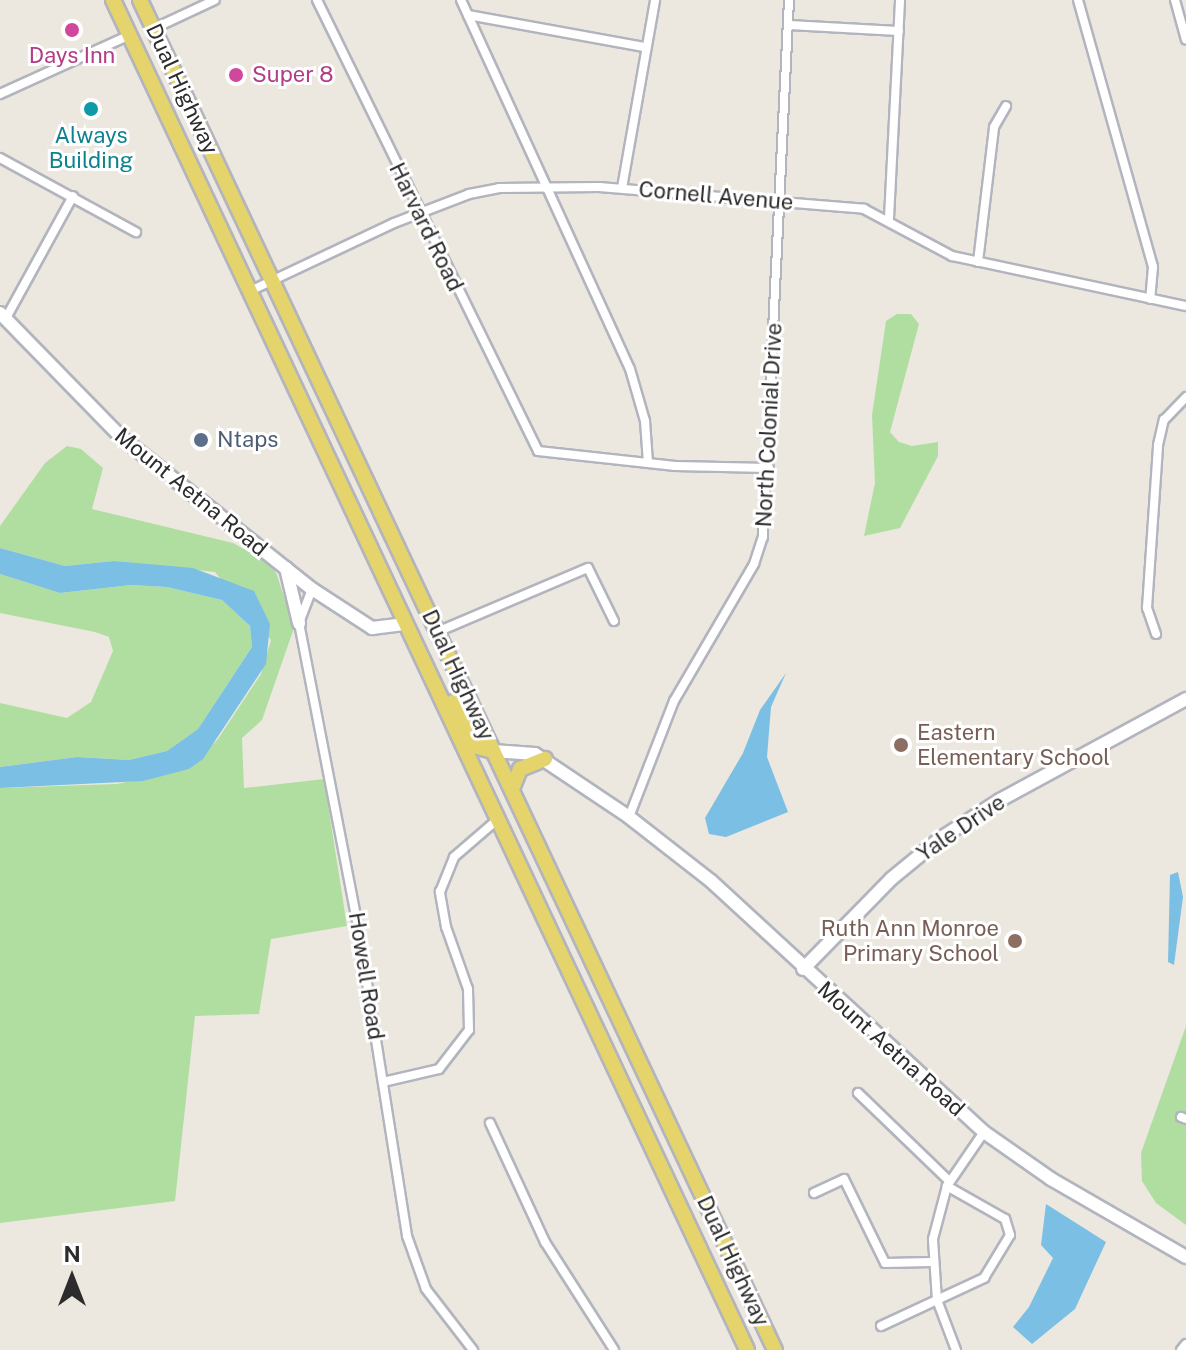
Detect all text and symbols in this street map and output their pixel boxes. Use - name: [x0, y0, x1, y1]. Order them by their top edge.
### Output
- street label: Dual Highway: [140, 20, 224, 158]
- marker: Days Inn: [63, 21, 81, 39]
- place label: Days Inn: [29, 43, 115, 69]
- place label: Super 8: [252, 62, 333, 88]
- marker: Super 8: [227, 66, 245, 84]
- marker: Always Building: [82, 100, 100, 118]
- place label: Always Building: [49, 122, 133, 174]
- street label: Harvard Road: [383, 158, 469, 296]
- street label: Cornell Avenue: [638, 176, 794, 216]
- street label: North Colonial Drive: [750, 322, 788, 528]
- street label: Mount Aetna Road: [109, 422, 273, 562]
- place label: Ntaps: [217, 427, 278, 453]
- marker: Ntaps: [192, 431, 210, 449]
- street label: Dual Highway: [416, 606, 500, 744]
- place label: Eastern Elementary School: [917, 719, 1110, 770]
- marker: Eastern Elementary School: [892, 736, 910, 754]
- street label: Yale Drive: [912, 789, 1010, 867]
- street label: Howell Road: [343, 910, 389, 1042]
- place label: Ruth Ann Monroe Primary School: [821, 915, 999, 966]
- marker: Ruth Ann Monroe Primary School: [1006, 932, 1024, 950]
- street label: Mount Aetna Road: [812, 976, 970, 1122]
- street label: Dual Highway: [691, 1192, 775, 1330]
- north arrow: [32, 1238, 112, 1318]
- text: N: [63, 1241, 81, 1267]

